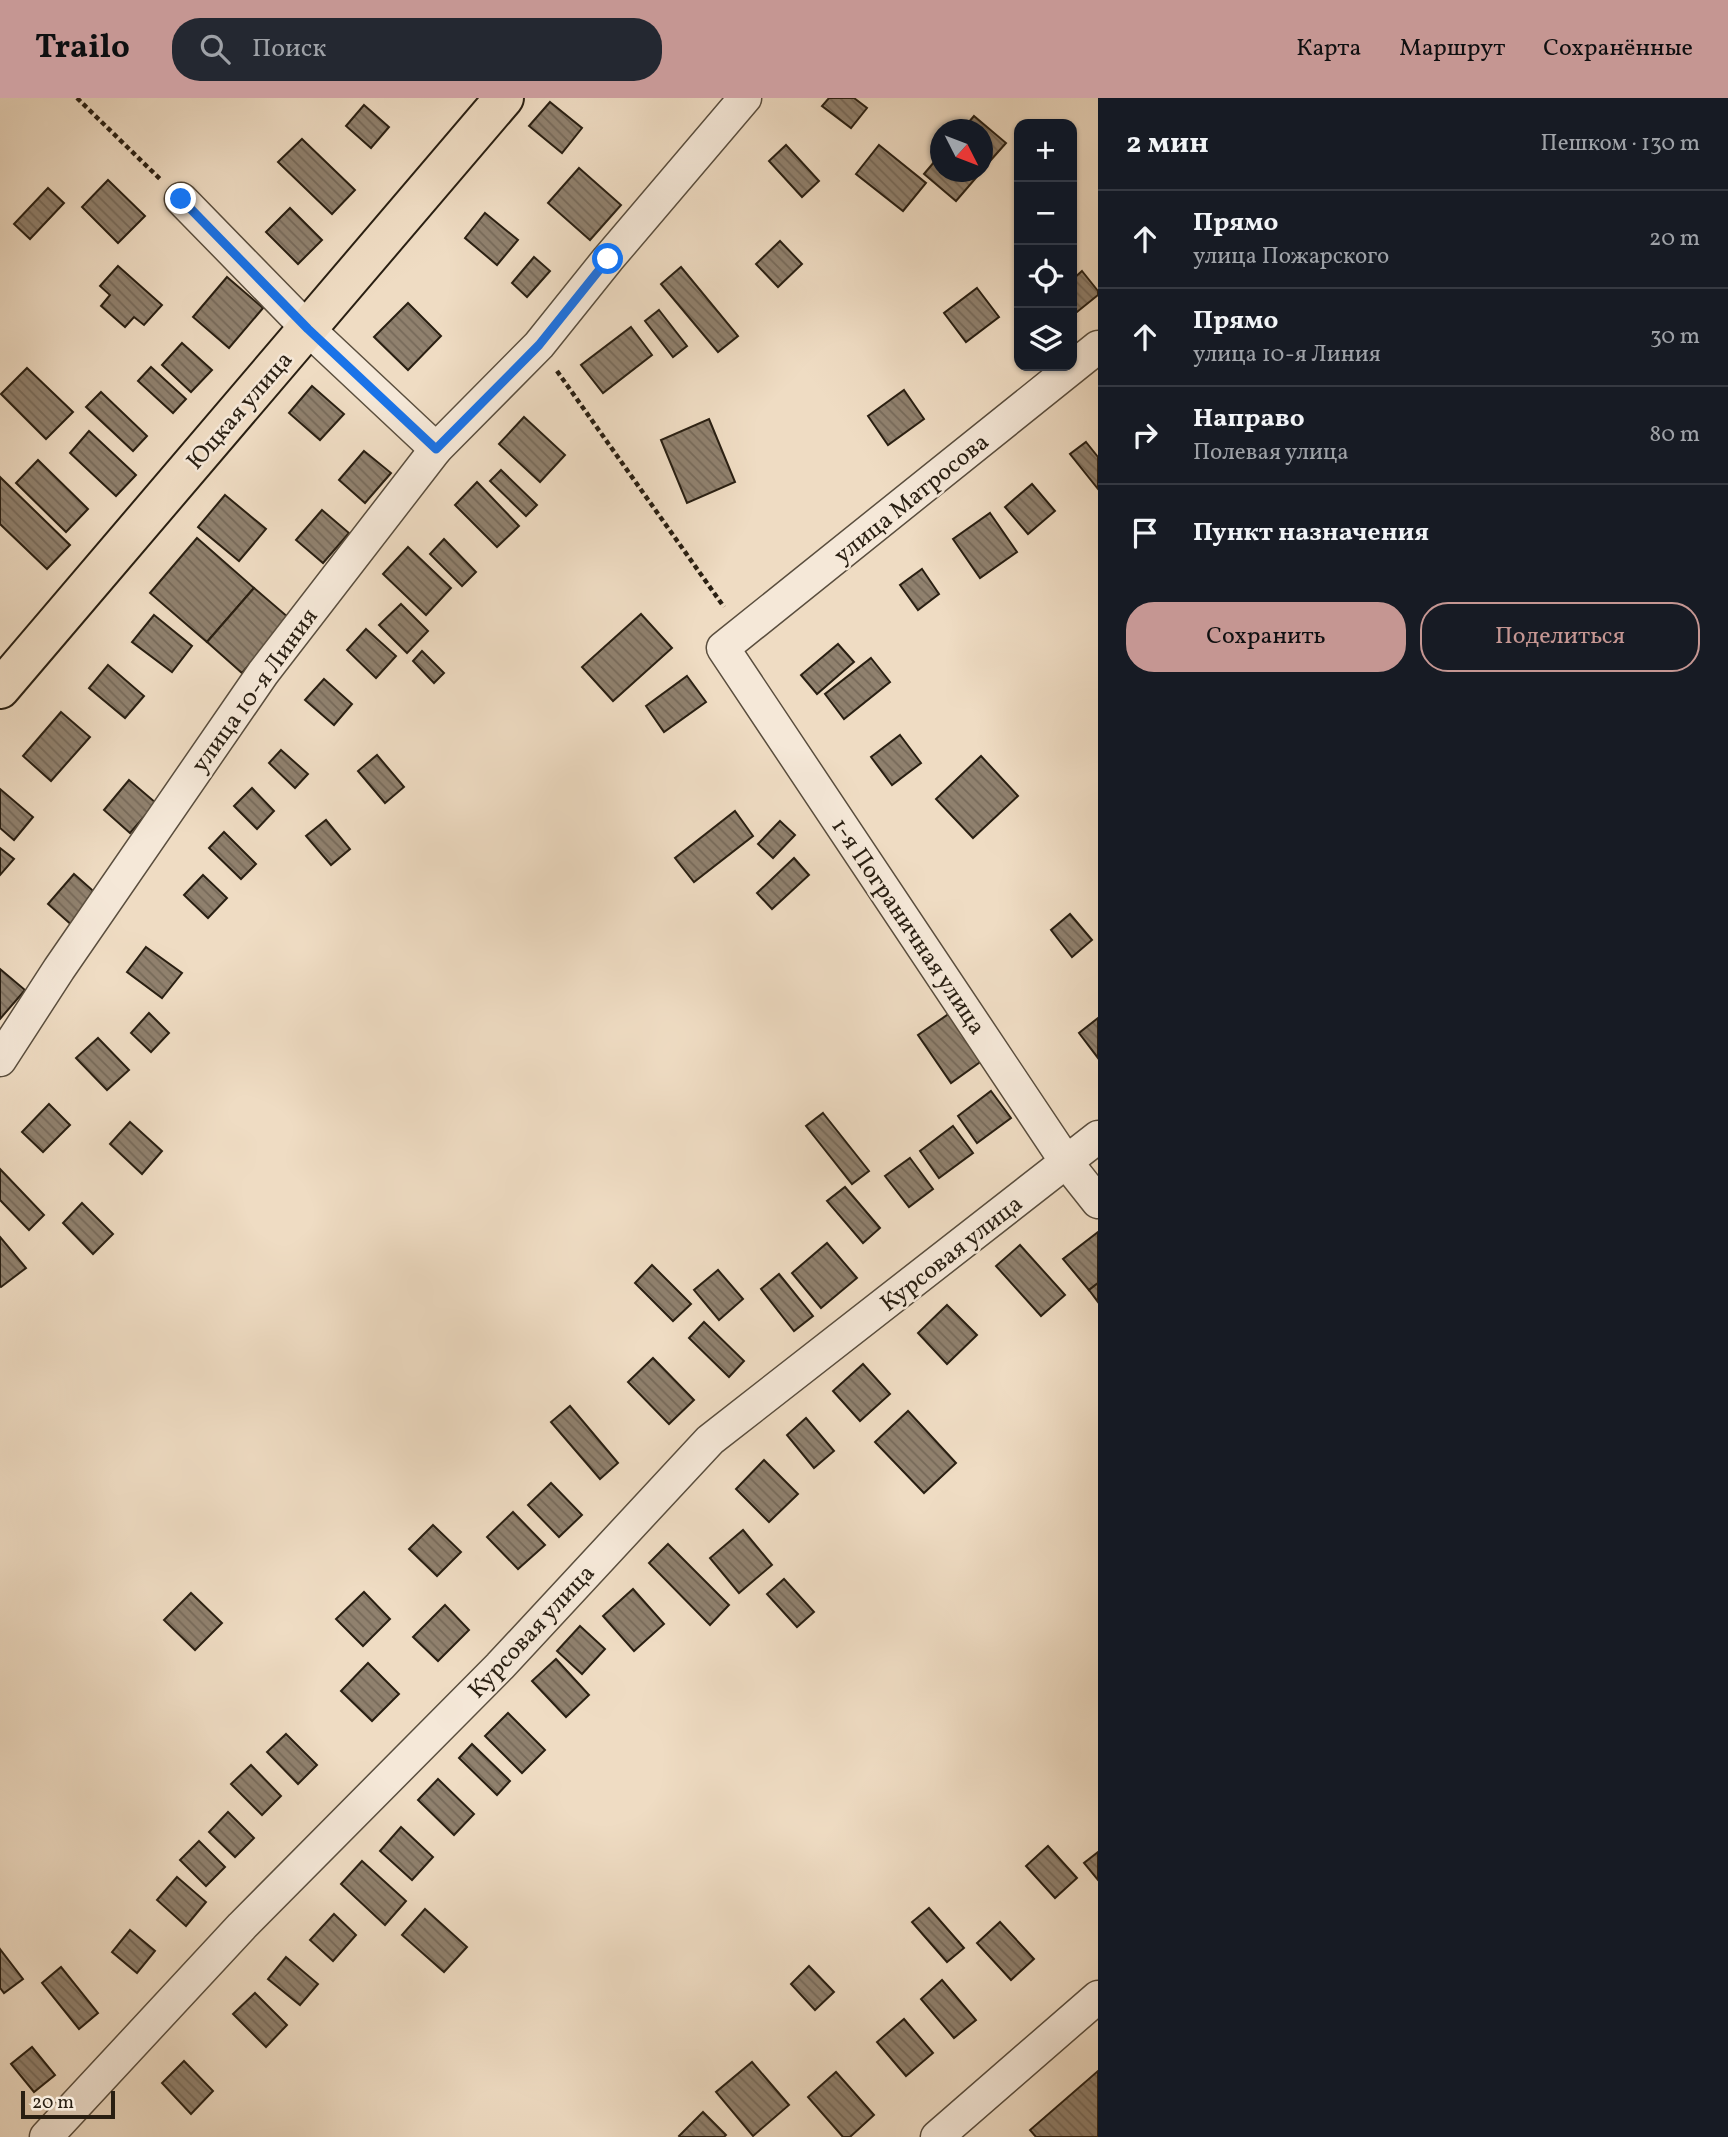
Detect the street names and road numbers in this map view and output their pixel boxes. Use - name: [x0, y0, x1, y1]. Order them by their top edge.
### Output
- street label: Юцкая улица: [179, 345, 302, 478]
- street label: улица Матросова: [827, 426, 997, 573]
- street label: улица 10-я Линия: [184, 602, 327, 780]
- street label: 1-я Пограничная улица: [822, 812, 993, 1042]
- street label: Курсовая улица: [874, 1188, 1031, 1321]
- street label: Курсовая улица: [461, 1558, 604, 1707]

